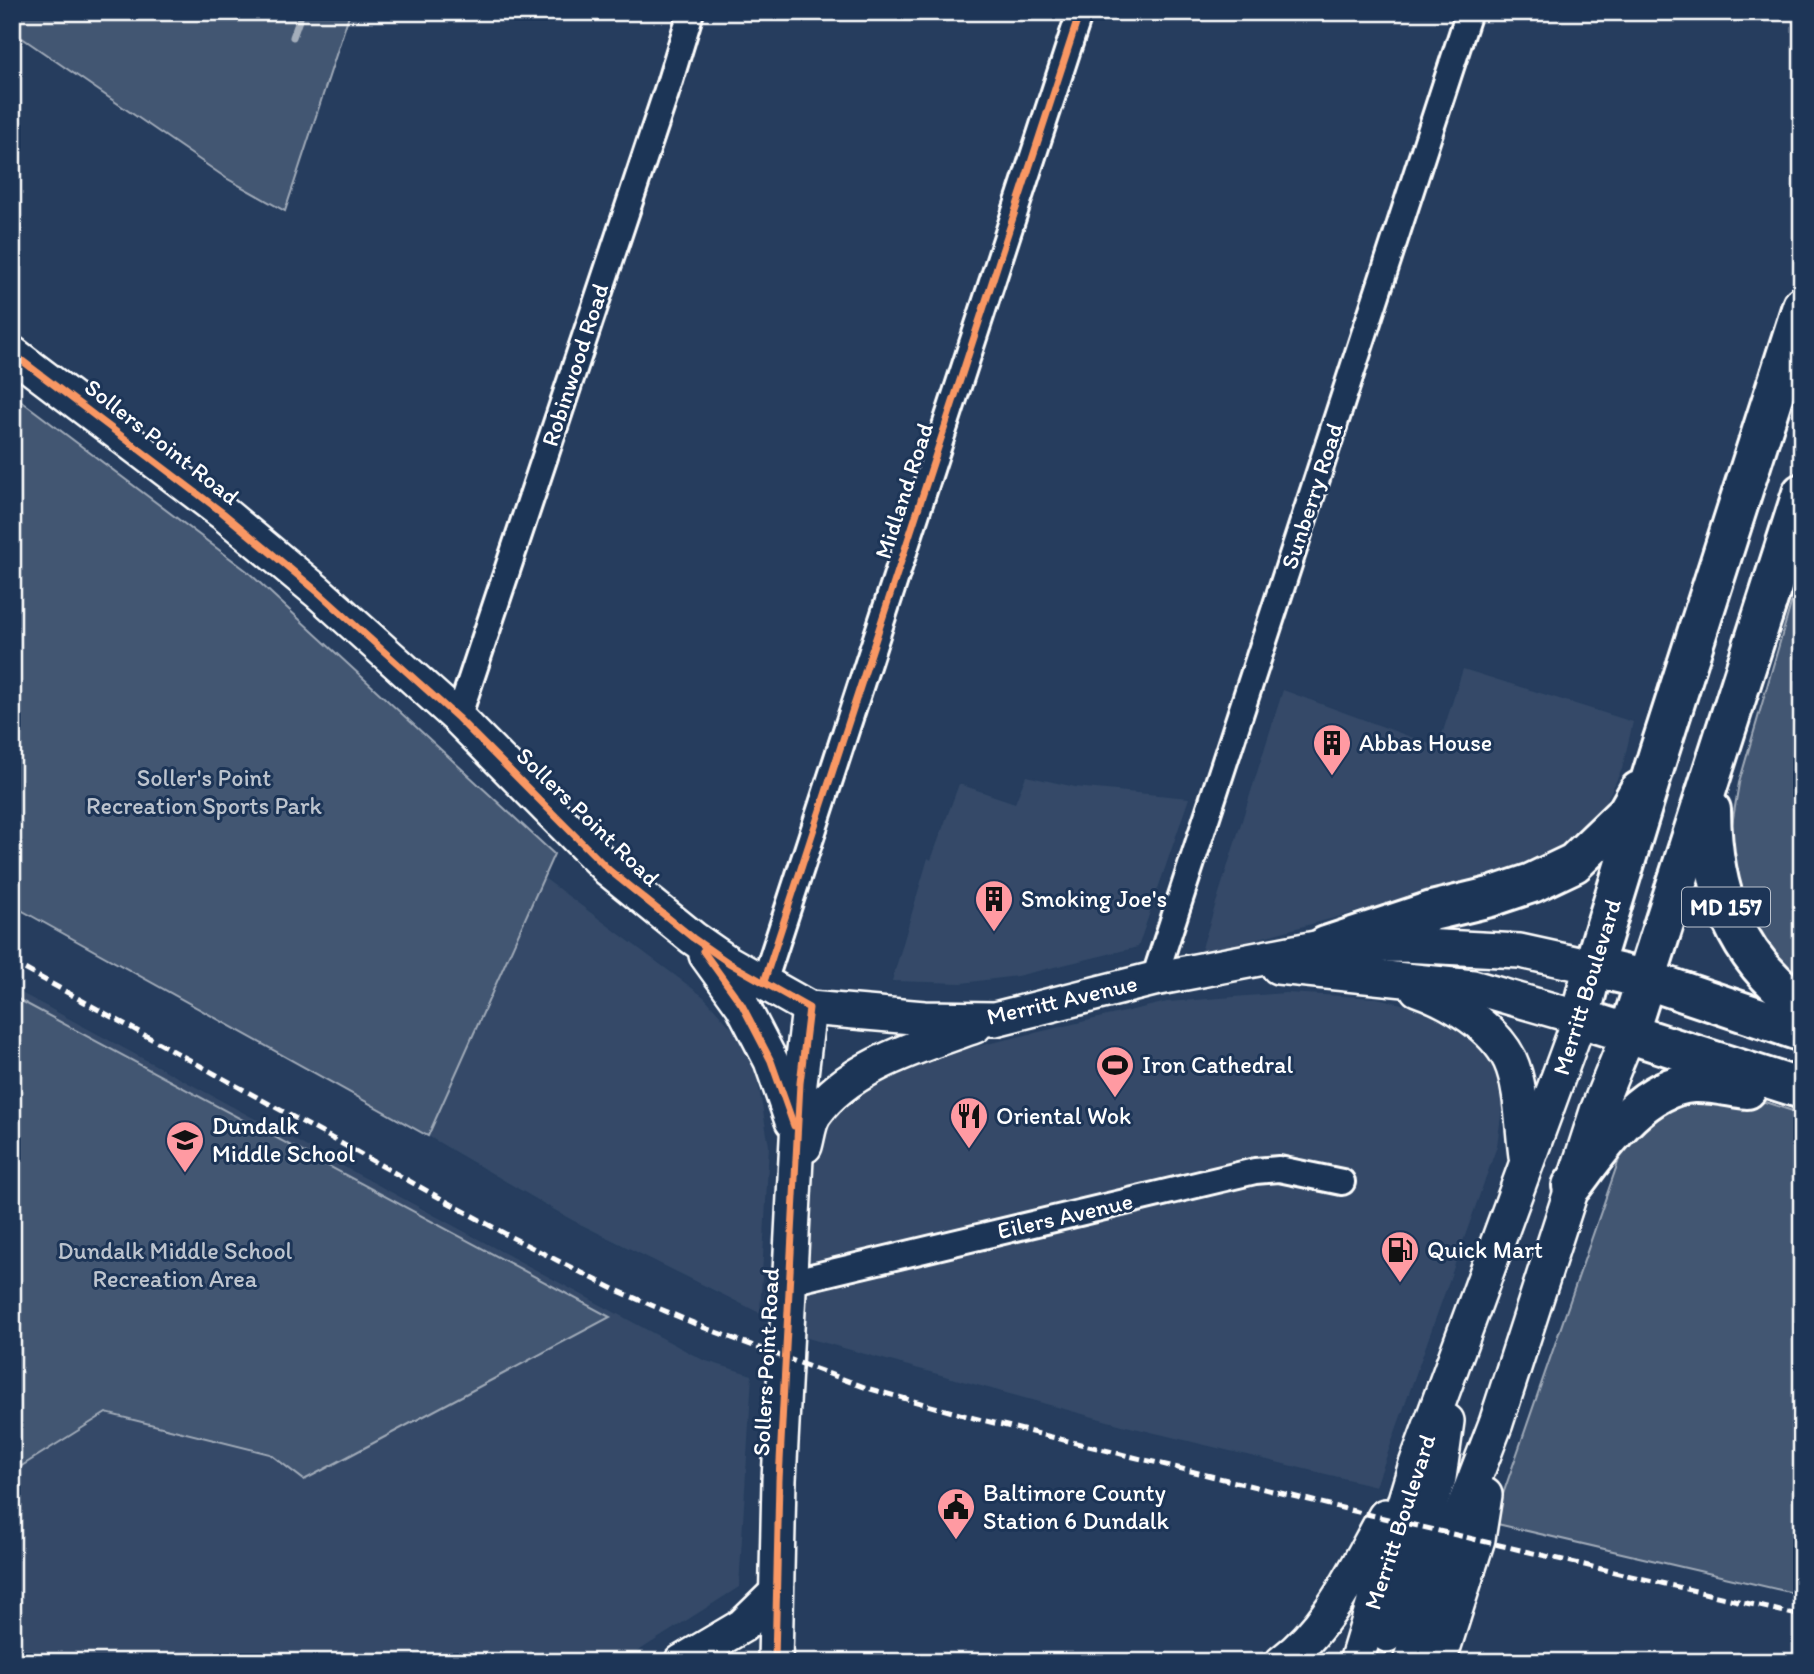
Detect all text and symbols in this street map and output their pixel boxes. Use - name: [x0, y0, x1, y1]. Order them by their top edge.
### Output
- street label: Robinwood Road: [535, 280, 615, 450]
- street label: Sollers Point Road: [79, 372, 245, 511]
- street label: Midland Road: [868, 419, 939, 562]
- street label: Sunberry Road: [1274, 419, 1349, 573]
- building icon: Abbas House: [1311, 722, 1353, 777]
- place label: Abbas House: [1359, 728, 1492, 757]
- street label: Sollers Point Road: [511, 741, 666, 893]
- park label: Soller's Point Recreation Sports Park: [86, 763, 322, 820]
- building icon: Smoking Joe's: [973, 878, 1015, 933]
- place label: Smoking Joe's: [1021, 884, 1167, 913]
- road number: MD 157: [1682, 888, 1770, 926]
- street label: Merritt Boulevard: [1546, 895, 1627, 1079]
- street label: Merritt Avenue: [984, 968, 1140, 1031]
- sports icon: Iron Cathedral: [1094, 1044, 1136, 1099]
- place label: Iron Cathedral: [1142, 1050, 1294, 1079]
- restaurant icon: Oriental Wok: [948, 1095, 990, 1150]
- place label: Oriental Wok: [996, 1101, 1131, 1130]
- place label: Dundalk Middle School: [212, 1111, 355, 1168]
- school or university icon: Dundalk Middle School: [164, 1119, 206, 1174]
- street label: Eilers Avenue: [994, 1186, 1135, 1245]
- fuel station icon: Quick Mart: [1379, 1229, 1421, 1284]
- place label: Quick Mart: [1427, 1235, 1543, 1264]
- park label: Dundalk Middle School Recreation Area: [58, 1236, 293, 1293]
- street label: Sollers Point Road: [746, 1267, 785, 1457]
- street label: Merritt Boulevard: [1357, 1430, 1442, 1613]
- place label: Baltimore County Station 6 Dundalk: [983, 1478, 1170, 1535]
- public building icon: Baltimore County Station 6 Dundalk: [935, 1486, 977, 1541]

